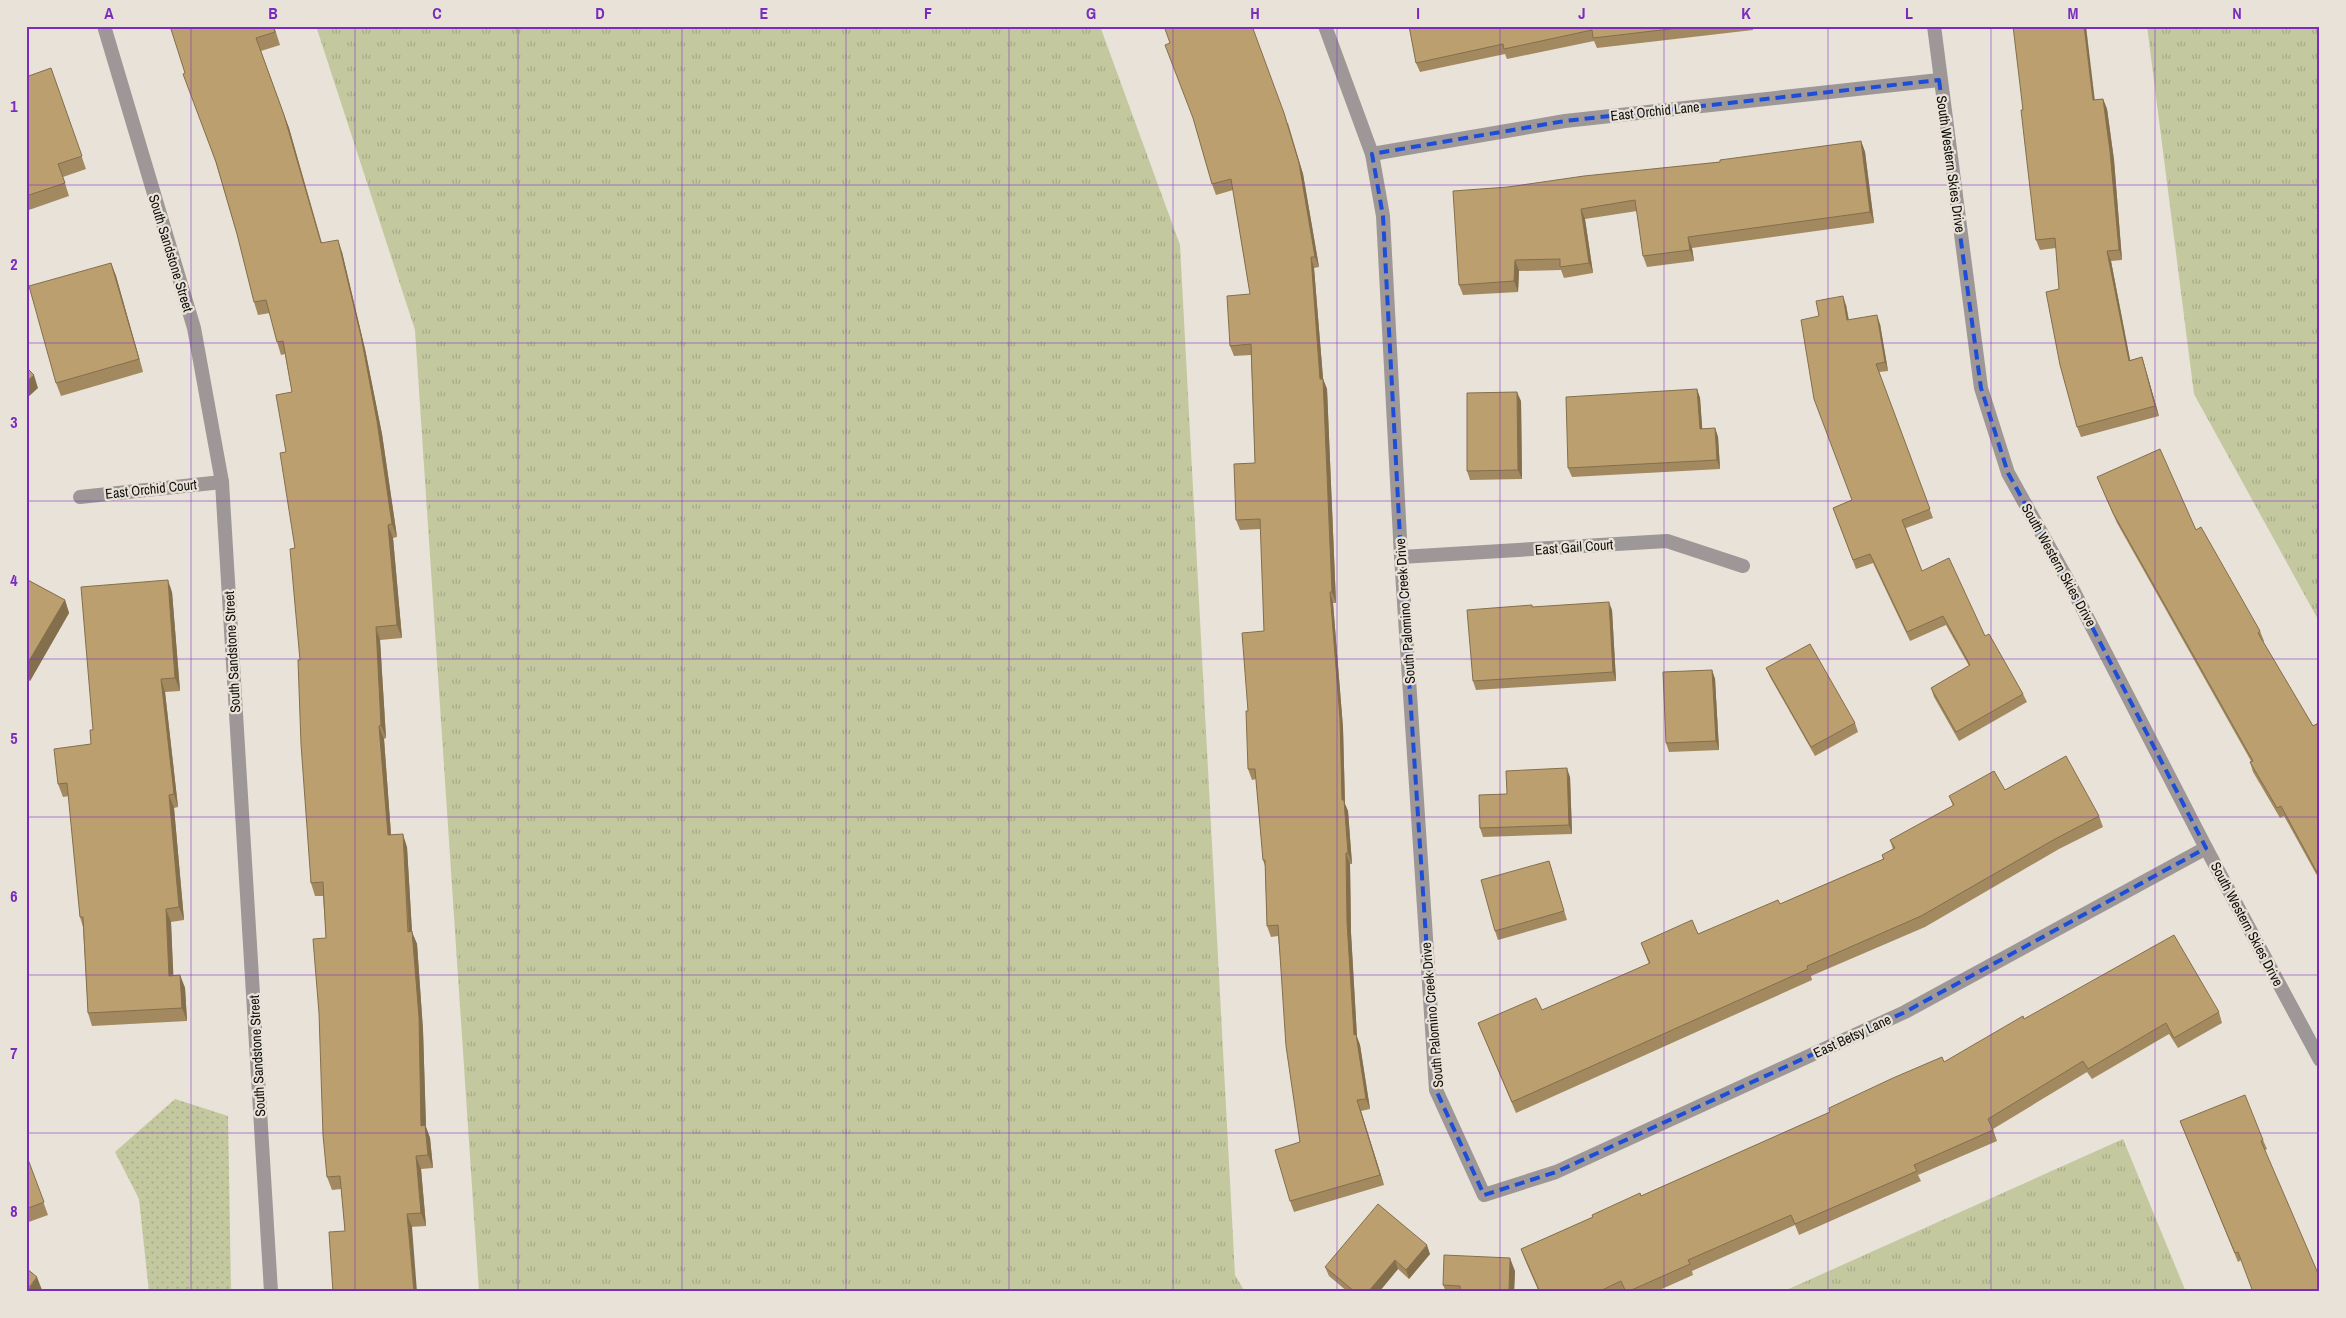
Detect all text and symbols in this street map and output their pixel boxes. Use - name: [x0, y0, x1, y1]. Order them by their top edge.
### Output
- text: A: [104, 2, 114, 24]
- text: B: [268, 2, 278, 24]
- text: C: [432, 2, 442, 24]
- text: D: [595, 2, 605, 24]
- text: E: [760, 2, 769, 24]
- text: F: [924, 2, 932, 24]
- text: G: [1086, 2, 1096, 24]
- text: H: [1250, 2, 1260, 24]
- text: I: [1416, 2, 1420, 24]
- text: J: [1578, 2, 1586, 24]
- text: K: [1741, 2, 1751, 24]
- text: L: [1905, 2, 1913, 24]
- text: M: [2068, 2, 2079, 24]
- text: N: [2232, 2, 2242, 24]
- street label: South Western Skies Drive: [1932, 94, 1970, 234]
- text: 1: [10, 95, 18, 117]
- street label: East Orchid Lane: [1610, 97, 1700, 125]
- street label: South Sandstone Street: [145, 192, 197, 314]
- text: 2: [10, 253, 18, 275]
- text: 3: [10, 411, 18, 433]
- street label: East Orchid Court: [104, 475, 198, 503]
- street label: South Western Skies Drive: [2018, 500, 2100, 630]
- street label: East Gail Court: [1534, 535, 1614, 559]
- street label: South Palomino Creek Drive: [1391, 537, 1419, 685]
- text: 4: [10, 569, 18, 591]
- street label: South Sandstone Street: [220, 591, 244, 713]
- text: 5: [10, 727, 18, 749]
- street label: South Western Skies Drive: [2207, 859, 2287, 989]
- text: 6: [10, 885, 18, 907]
- street label: South Palomino Creek Drive: [1417, 941, 1447, 1089]
- street label: South Sandstone Street: [245, 995, 269, 1117]
- street label: East Betsy Lane: [1810, 1010, 1894, 1062]
- text: 7: [10, 1042, 18, 1064]
- text: 8: [10, 1200, 18, 1222]

